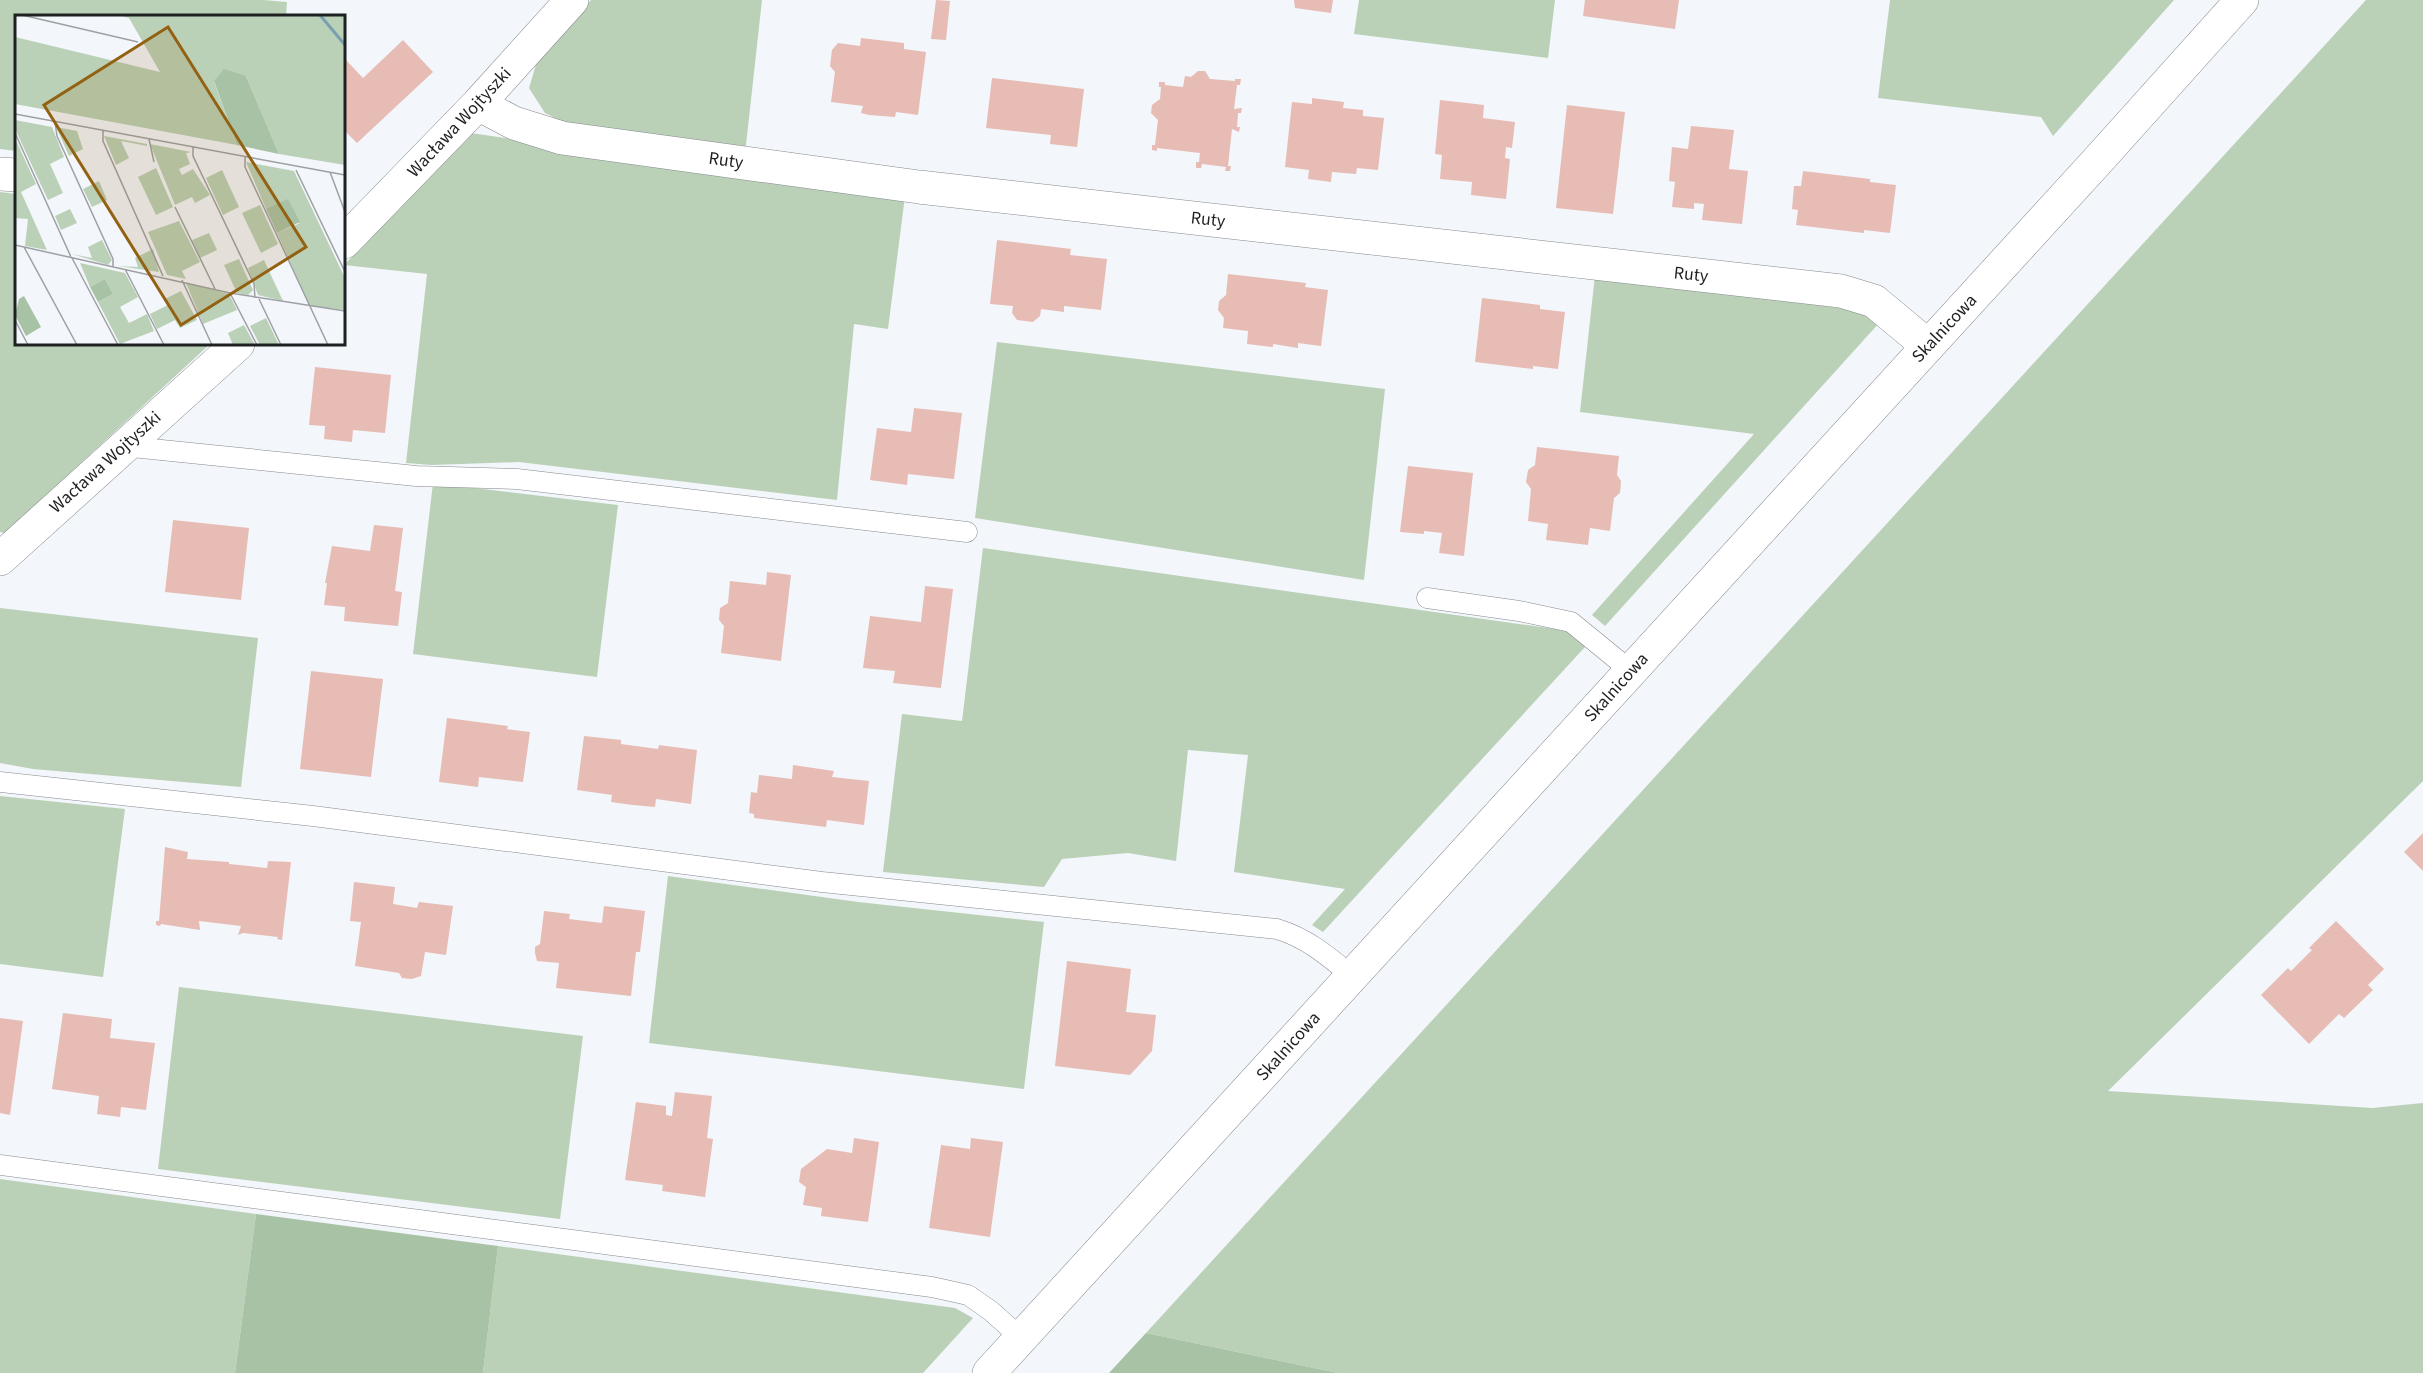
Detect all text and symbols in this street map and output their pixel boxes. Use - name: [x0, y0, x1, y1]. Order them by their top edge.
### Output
- inset map: [15, 15, 345, 345]
- street label: Wacława Wojtyszki: [402, 62, 517, 183]
- street label: Ruty: [707, 146, 745, 175]
- street label: Ruty: [1189, 205, 1227, 234]
- street label: Ruty: [1672, 260, 1710, 289]
- street label: Skalnicowa: [1906, 288, 1983, 368]
- street label: Wacława Wojtyszki: [44, 405, 167, 519]
- street label: Skalnicowa: [1578, 647, 1654, 728]
- street label: Skalnicowa: [1250, 1006, 1326, 1087]

